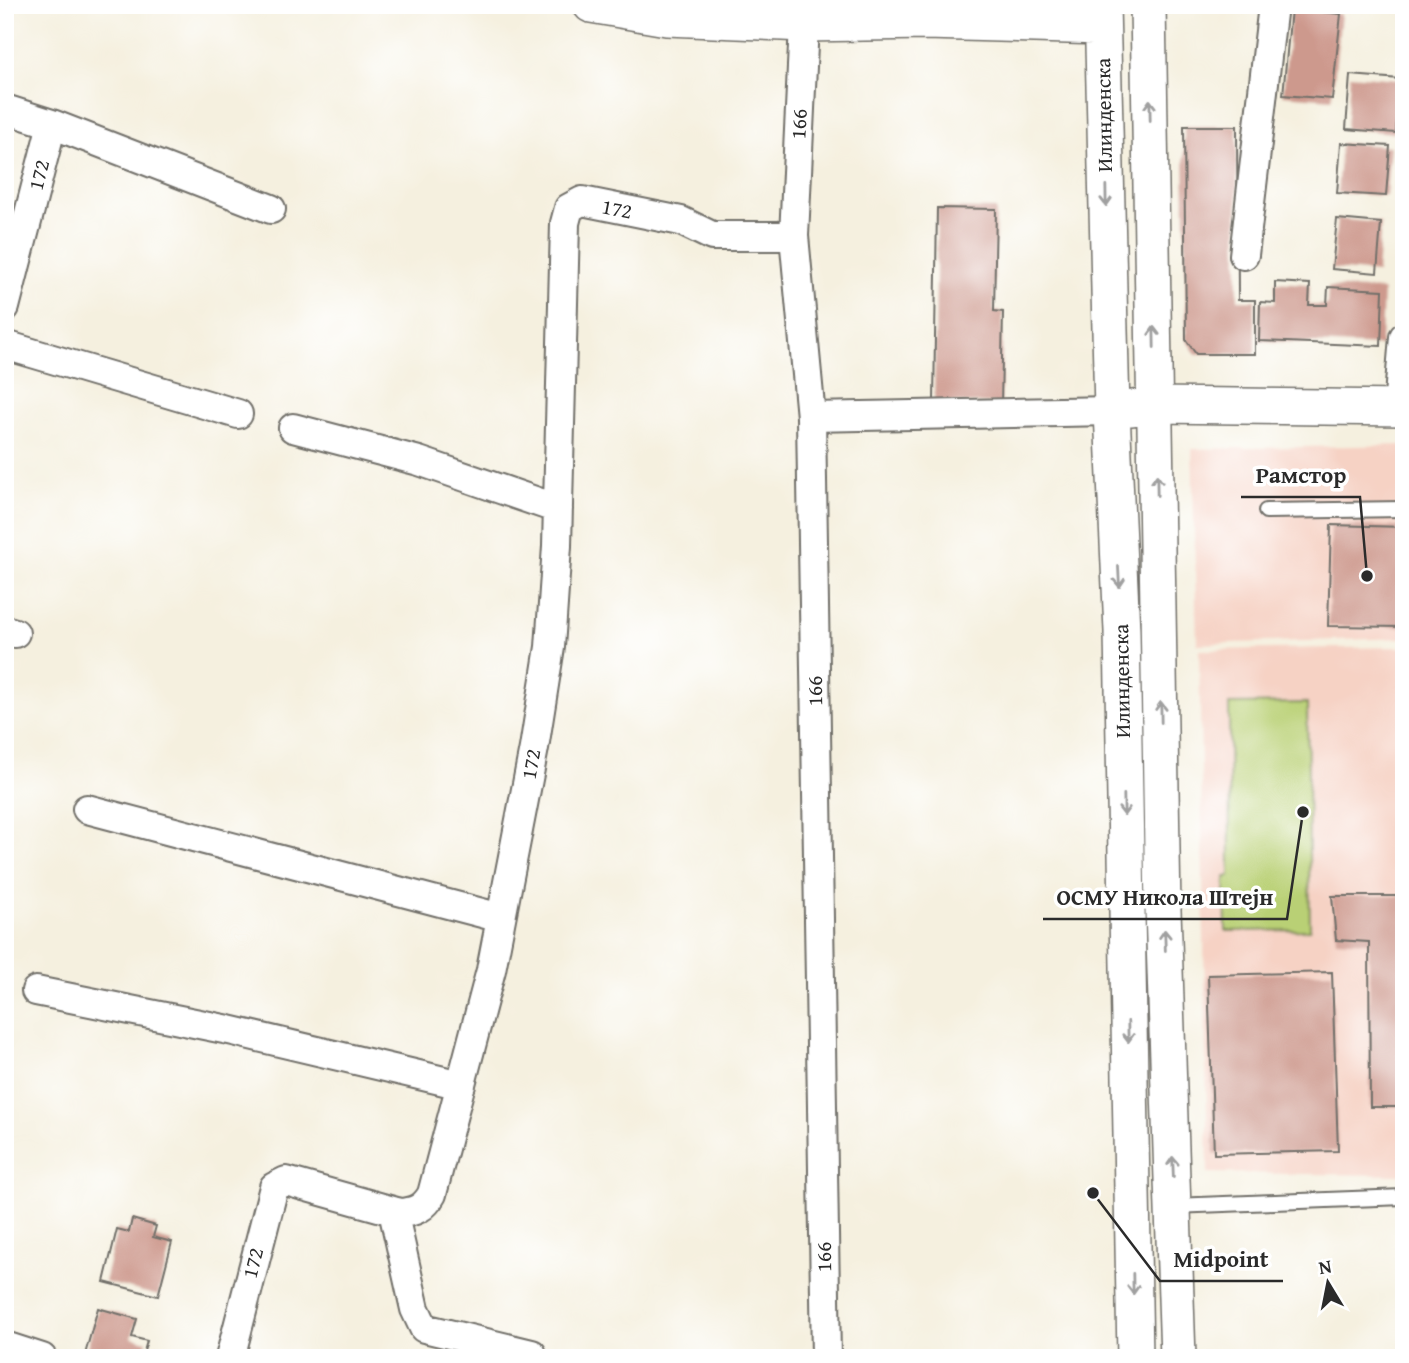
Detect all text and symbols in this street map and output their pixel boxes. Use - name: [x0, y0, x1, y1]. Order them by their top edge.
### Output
- street label: Илинденска: [1087, 58, 1120, 172]
- one-way arrow: [1143, 98, 1157, 121]
- street label: 166: [782, 108, 815, 140]
- street label: 172: [20, 156, 57, 193]
- one-way arrow: [1100, 184, 1113, 207]
- street label: 172: [599, 190, 635, 227]
- one-way arrow: [1148, 326, 1161, 349]
- callout: Рамстор: [1241, 453, 1360, 497]
- text: Рамстор: [1256, 458, 1346, 491]
- one-way arrow: [1151, 474, 1164, 497]
- one-way arrow: [1113, 565, 1126, 588]
- street label: Илинденска: [1105, 624, 1138, 738]
- street label: 166: [799, 676, 830, 706]
- one-way arrow: [1154, 701, 1168, 724]
- street label: 172: [513, 746, 548, 782]
- one-way arrow: [1117, 793, 1131, 816]
- callout: ОСМУ Никола Штејн: [1043, 875, 1287, 919]
- text: ОСМУ Никола Штејн: [1057, 880, 1273, 913]
- one-way arrow: [1158, 928, 1171, 951]
- one-way arrow: [1121, 1020, 1135, 1043]
- one-way arrow: [1167, 1156, 1180, 1179]
- callout: Midpoint: [1160, 1237, 1283, 1281]
- street label: 166: [808, 1242, 839, 1272]
- text: Midpoint: [1174, 1242, 1269, 1275]
- street label: 172: [234, 1244, 271, 1281]
- north arrow: [1294, 1248, 1364, 1318]
- text: N: [1316, 1251, 1334, 1281]
- one-way arrow: [1126, 1272, 1139, 1295]

